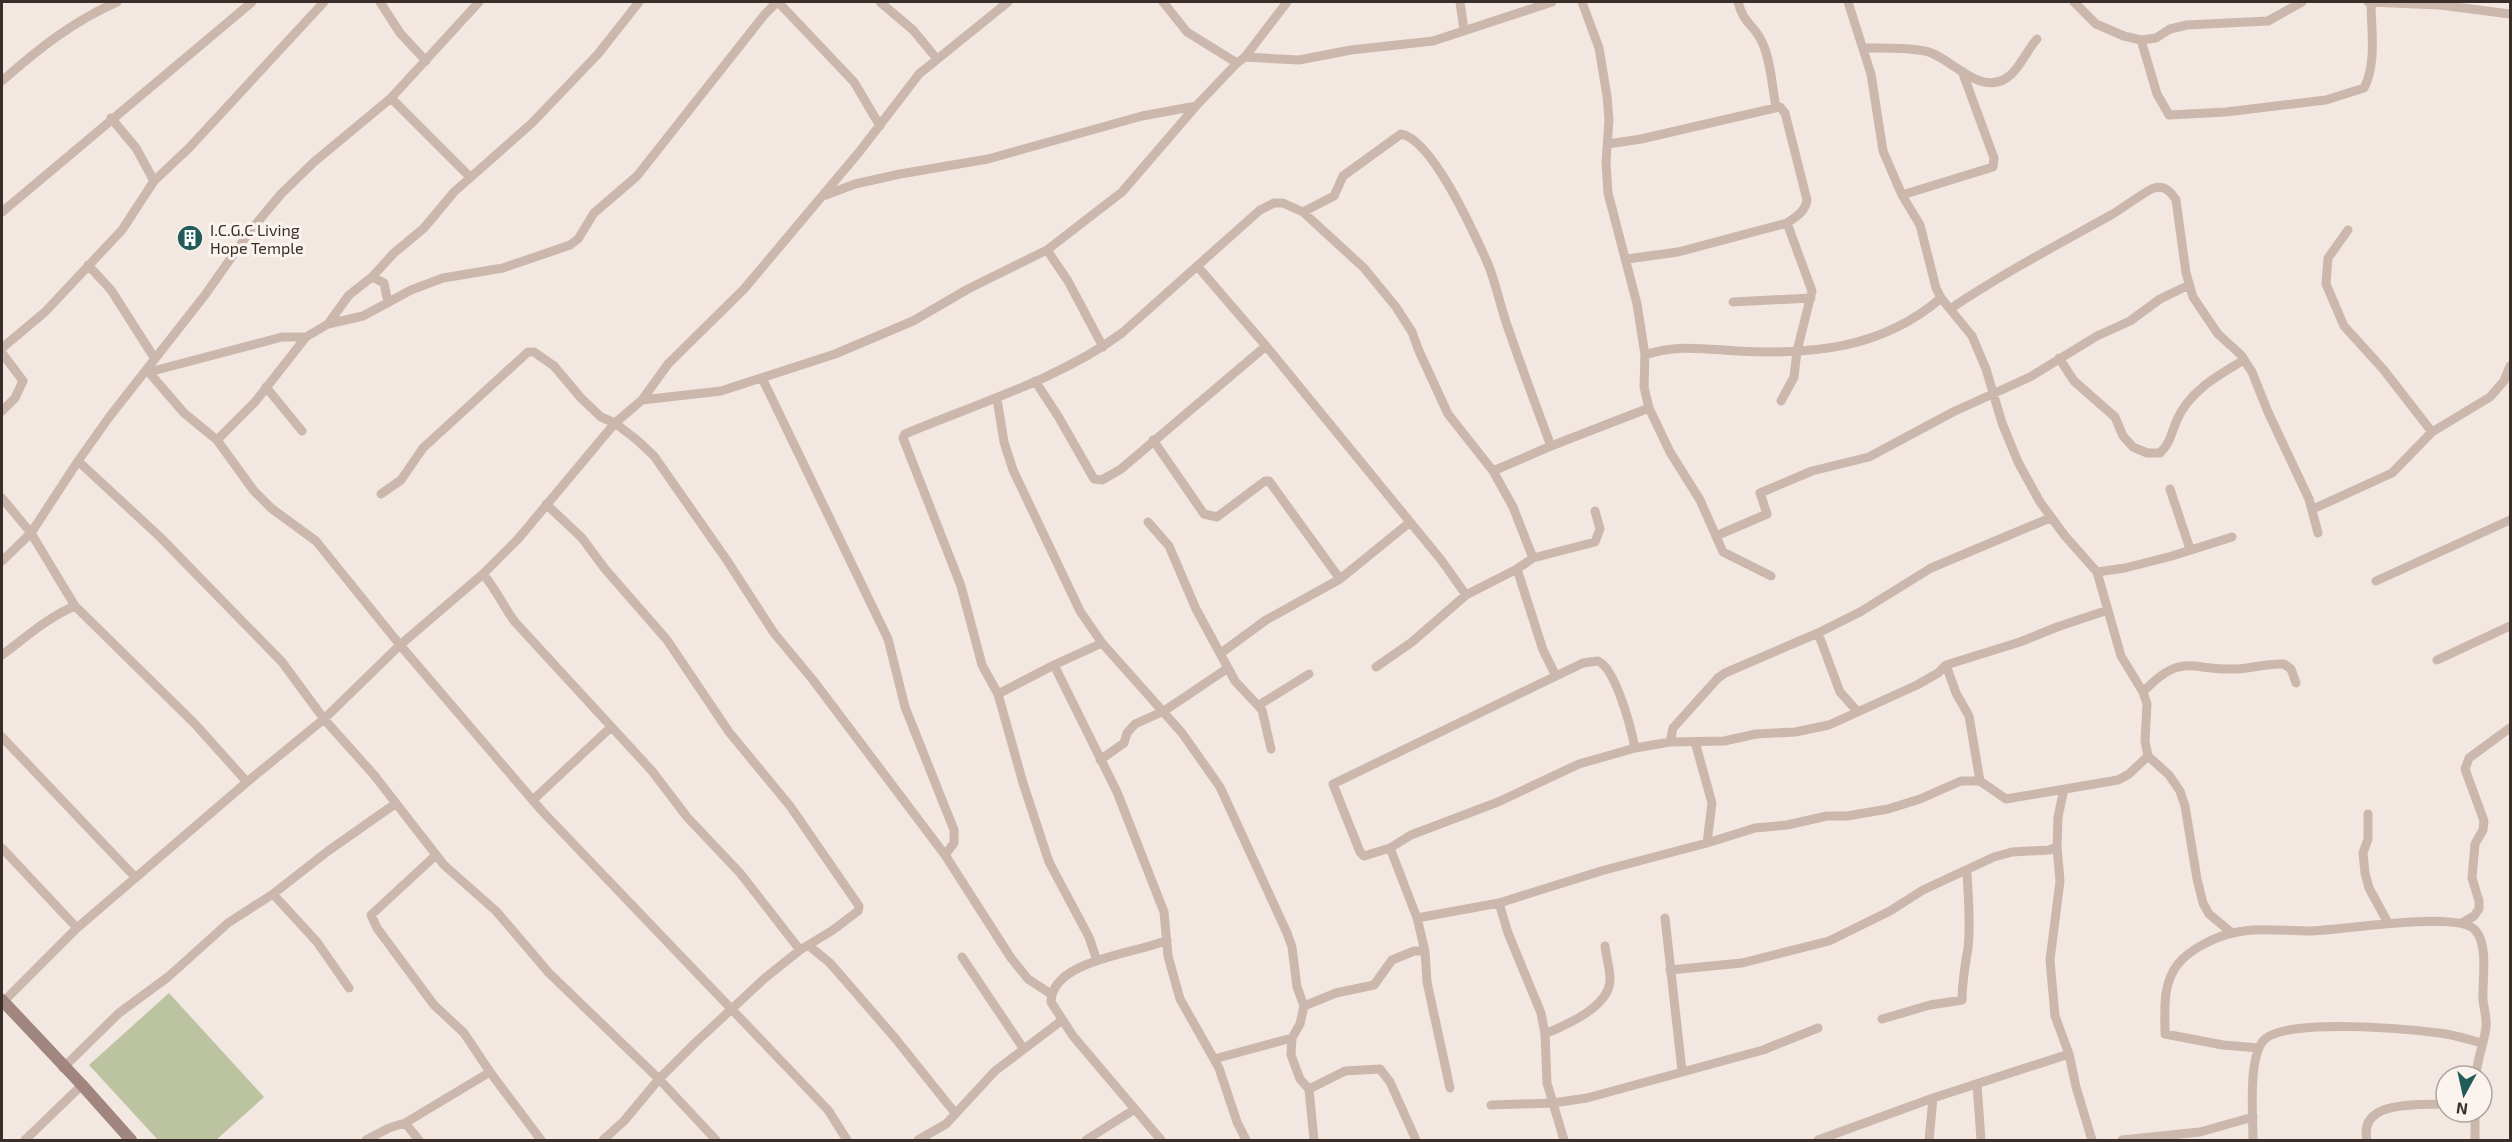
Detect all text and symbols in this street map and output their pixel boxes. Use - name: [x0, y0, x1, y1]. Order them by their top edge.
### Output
- place label: I.C.G.C Living Hope Temple: [210, 220, 304, 257]
- building icon: I.C.G.C Living Hope Temple: [175, 223, 205, 253]
- north arrow: [2434, 1064, 2494, 1124]
- text: N: [2455, 1099, 2469, 1120]

